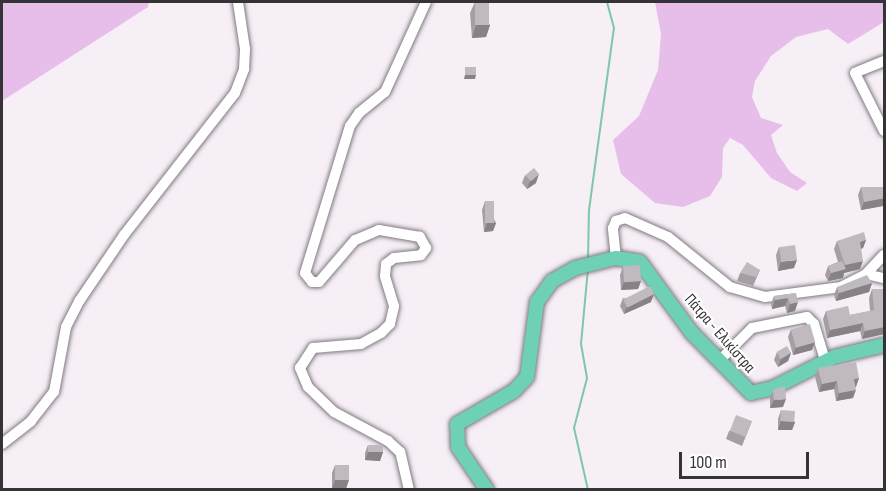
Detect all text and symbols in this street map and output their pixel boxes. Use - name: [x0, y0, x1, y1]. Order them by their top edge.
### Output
- street label: Πάτρα - Ελικίστρα: [680, 291, 758, 377]
- scale bar: [682, 440, 812, 478]
- text: 100 m: [690, 452, 727, 473]

